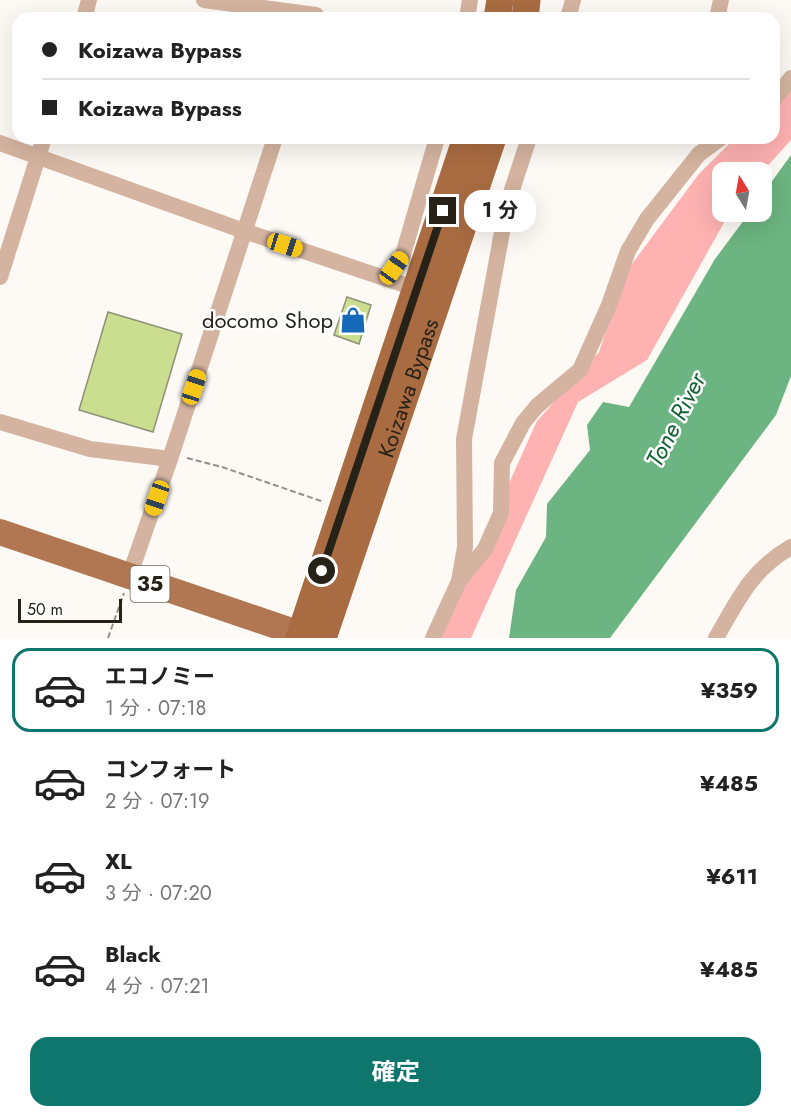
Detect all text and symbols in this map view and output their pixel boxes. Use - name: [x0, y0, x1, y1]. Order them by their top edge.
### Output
- text: Koizawa Bypass: [78, 34, 242, 66]
- text: Koizawa Bypass: [78, 92, 242, 124]
- north arrow: [712, 162, 772, 222]
- map controls: [712, 162, 772, 222]
- callout: 1 分: [464, 190, 536, 232]
- text: 1 分: [482, 196, 518, 225]
- route end: [429, 197, 456, 224]
- car: [265, 231, 305, 259]
- car: [376, 248, 412, 288]
- place label: docomo Shop: [202, 304, 333, 336]
- shop icon: docomo Shop: [338, 305, 368, 335]
- street label: Koizawa Bypass: [369, 314, 447, 462]
- water label: Tone River: [637, 365, 715, 473]
- car: [180, 367, 208, 407]
- car: [143, 478, 171, 518]
- route start: [308, 557, 335, 584]
- road number: 35: [130, 566, 170, 602]
- scale bar: [18, 596, 122, 624]
- text: 50 m: [27, 598, 63, 621]
- text: エコノミー: [105, 660, 215, 692]
- icon: car: [33, 663, 87, 717]
- text: ¥359: [701, 674, 758, 706]
- text: 1 分 · 07:18: [105, 694, 206, 723]
- text: コンフォート: [105, 753, 236, 785]
- icon: car: [33, 756, 87, 810]
- text: ¥485: [700, 767, 758, 799]
- text: 2 分 · 07:19: [105, 787, 209, 816]
- text: XL: [105, 845, 132, 877]
- icon: car: [33, 849, 87, 903]
- text: ¥611: [706, 860, 758, 892]
- text: 3 分 · 07:20: [105, 879, 212, 908]
- text: Black: [105, 938, 161, 970]
- icon: car: [33, 942, 87, 996]
- text: ¥485: [700, 953, 758, 985]
- text: 4 分 · 07:21: [105, 972, 210, 1001]
- button: 確定: [30, 1037, 761, 1106]

